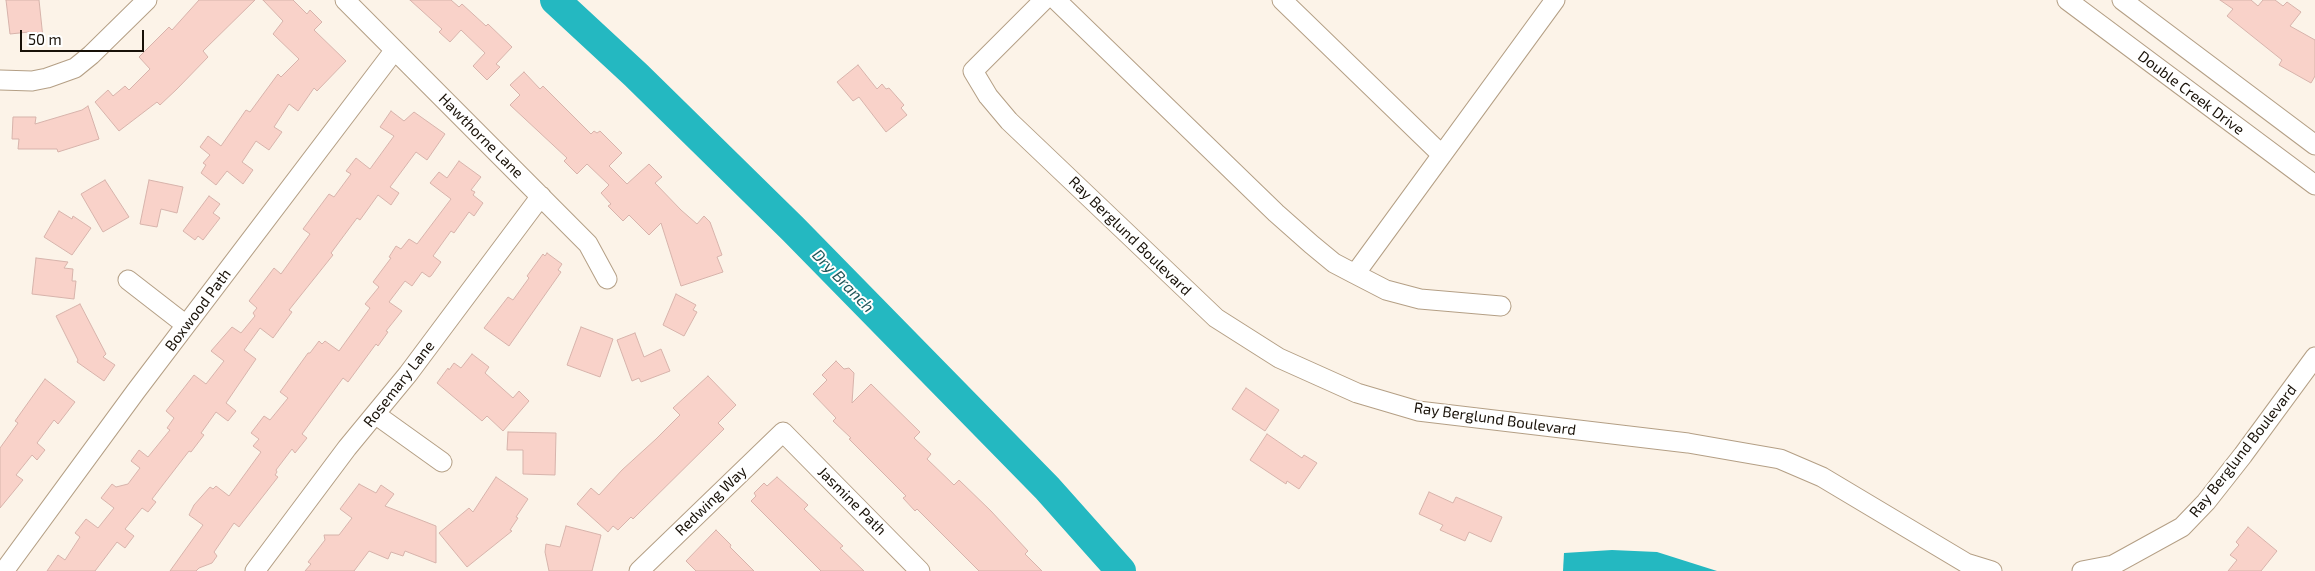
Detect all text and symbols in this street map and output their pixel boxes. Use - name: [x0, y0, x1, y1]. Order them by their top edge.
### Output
- scale bar: [22, 20, 146, 52]
- text: 50 m: [28, 30, 62, 48]
- street label: Double Creek Drive: [2134, 47, 2248, 139]
- street label: Hawthorne Lane: [435, 90, 527, 182]
- street label: Ray Berglund Boulevard: [1065, 173, 1195, 299]
- water label: Dry Branch: [808, 245, 878, 317]
- street label: Boxwood Path: [161, 265, 235, 355]
- street label: Rosemary Lane: [360, 337, 438, 431]
- street label: Ray Berglund Boulevard: [2186, 381, 2300, 521]
- street label: Ray Berglund Boulevard: [1413, 399, 1577, 439]
- street label: Redwing Way: [671, 462, 751, 540]
- street label: Jasmine Path: [814, 463, 890, 539]

